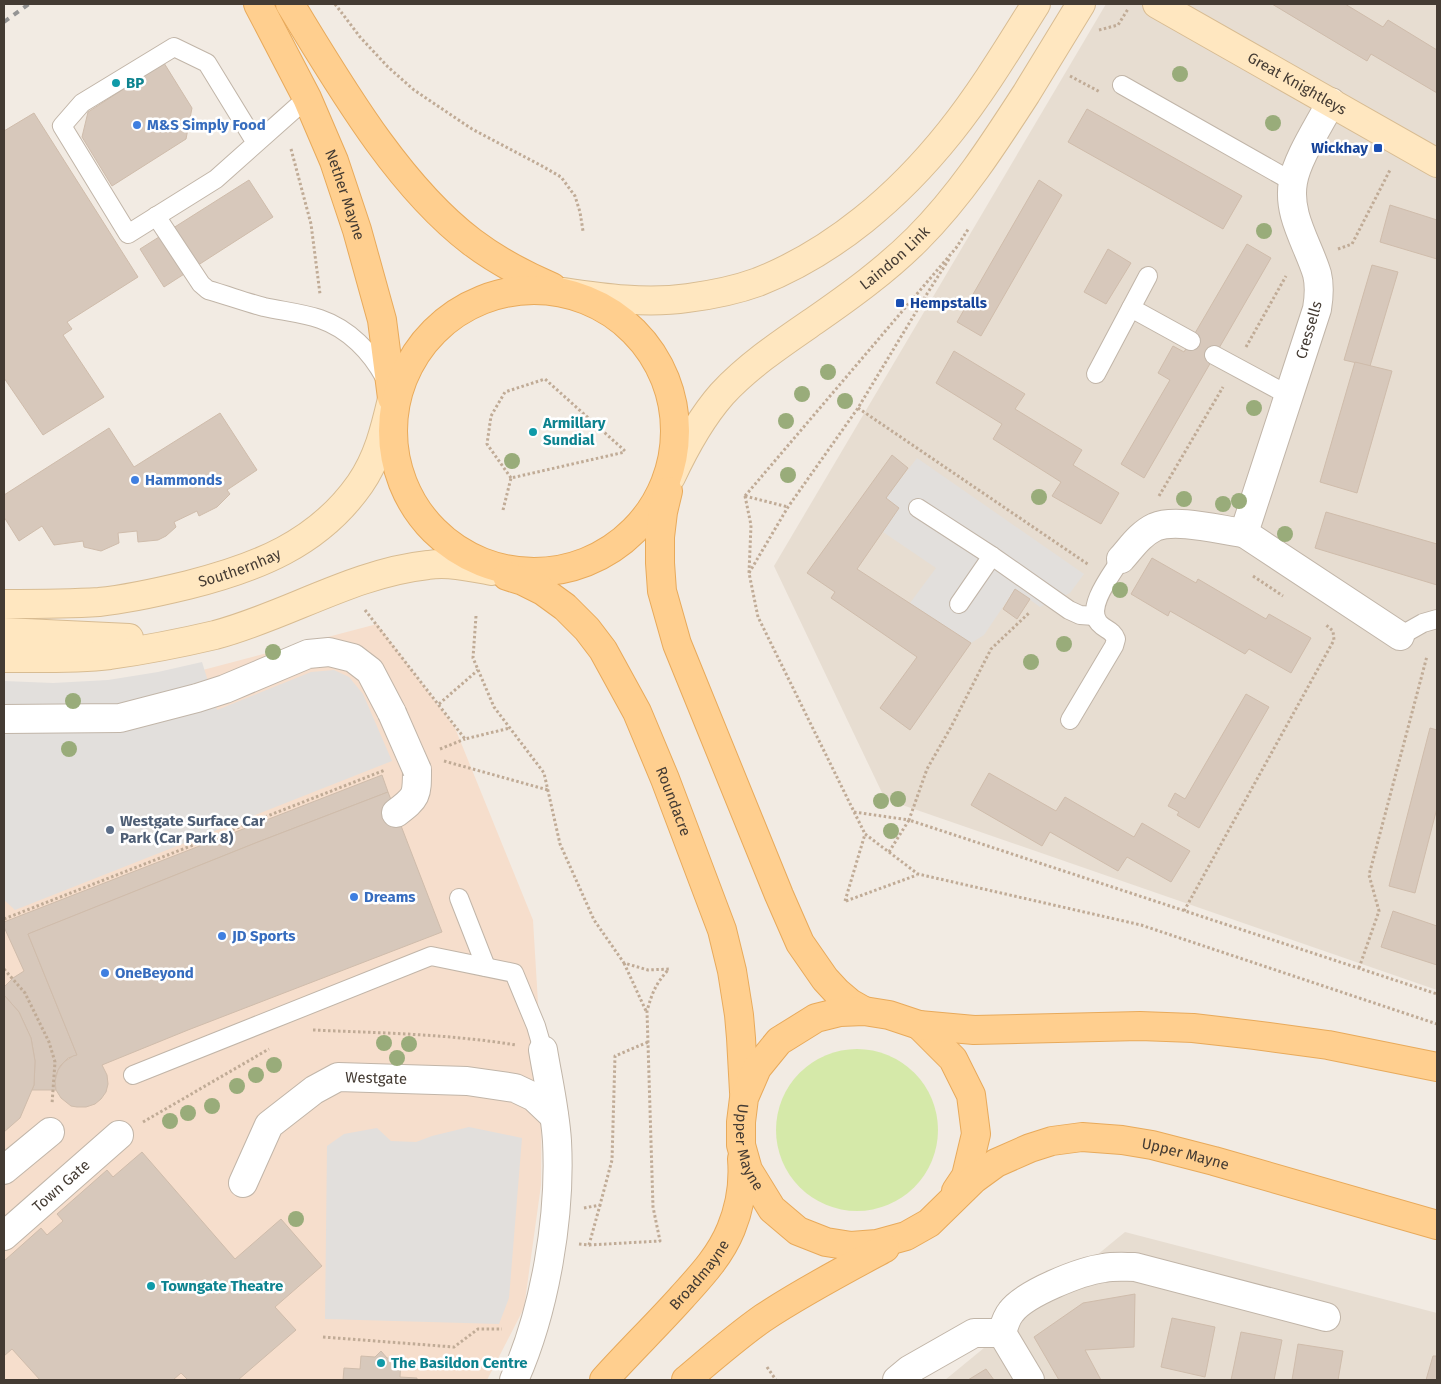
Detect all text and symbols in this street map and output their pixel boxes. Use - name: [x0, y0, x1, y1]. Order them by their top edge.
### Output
- street label: Great Knightleys: [1244, 48, 1350, 119]
- place label: BP: [126, 74, 144, 92]
- marker: BP: [110, 77, 122, 89]
- place label: M&S Simply Food: [147, 116, 266, 134]
- marker: M&S Simply Food: [131, 119, 143, 131]
- place label: Wickhay: [1311, 139, 1368, 157]
- marker: Wickhay: [1372, 142, 1384, 154]
- street label: Nether Mayne: [321, 147, 368, 242]
- street label: Laindon Link: [856, 222, 934, 294]
- place label: Hempstalls: [910, 294, 987, 312]
- marker: Hempstalls: [894, 297, 906, 309]
- street label: Cressells: [1292, 299, 1326, 361]
- place label: Armillary Sundial: [542, 414, 606, 449]
- marker: Armillary Sundial: [527, 426, 539, 438]
- place label: Hammonds: [145, 471, 222, 489]
- marker: Hammonds: [129, 474, 141, 486]
- street label: Southernhay: [196, 544, 285, 591]
- street label: Roundacre: [652, 764, 695, 839]
- place label: Westgate Surface Car Park (Car Park 8): [120, 812, 266, 847]
- marker: Westgate Surface Car Park (Car Park 8): [104, 824, 116, 836]
- place label: Dreams: [364, 888, 416, 906]
- marker: Dreams: [348, 891, 360, 903]
- place label: JD Sports: [231, 927, 295, 945]
- marker: JD Sports: [216, 930, 228, 942]
- place label: OneBeyond: [115, 964, 194, 982]
- marker: OneBeyond: [99, 967, 111, 979]
- street label: Westgate: [345, 1068, 407, 1088]
- street label: Upper Mayne: [732, 1103, 767, 1194]
- street label: Upper Mayne: [1140, 1134, 1231, 1174]
- street label: Town Gate: [29, 1156, 93, 1216]
- street label: Broadmayne: [666, 1237, 733, 1314]
- place label: Towngate Theatre: [161, 1277, 283, 1295]
- marker: Towngate Theatre: [145, 1280, 157, 1292]
- place label: The Basildon Centre: [391, 1354, 528, 1372]
- marker: The Basildon Centre: [375, 1357, 387, 1369]

